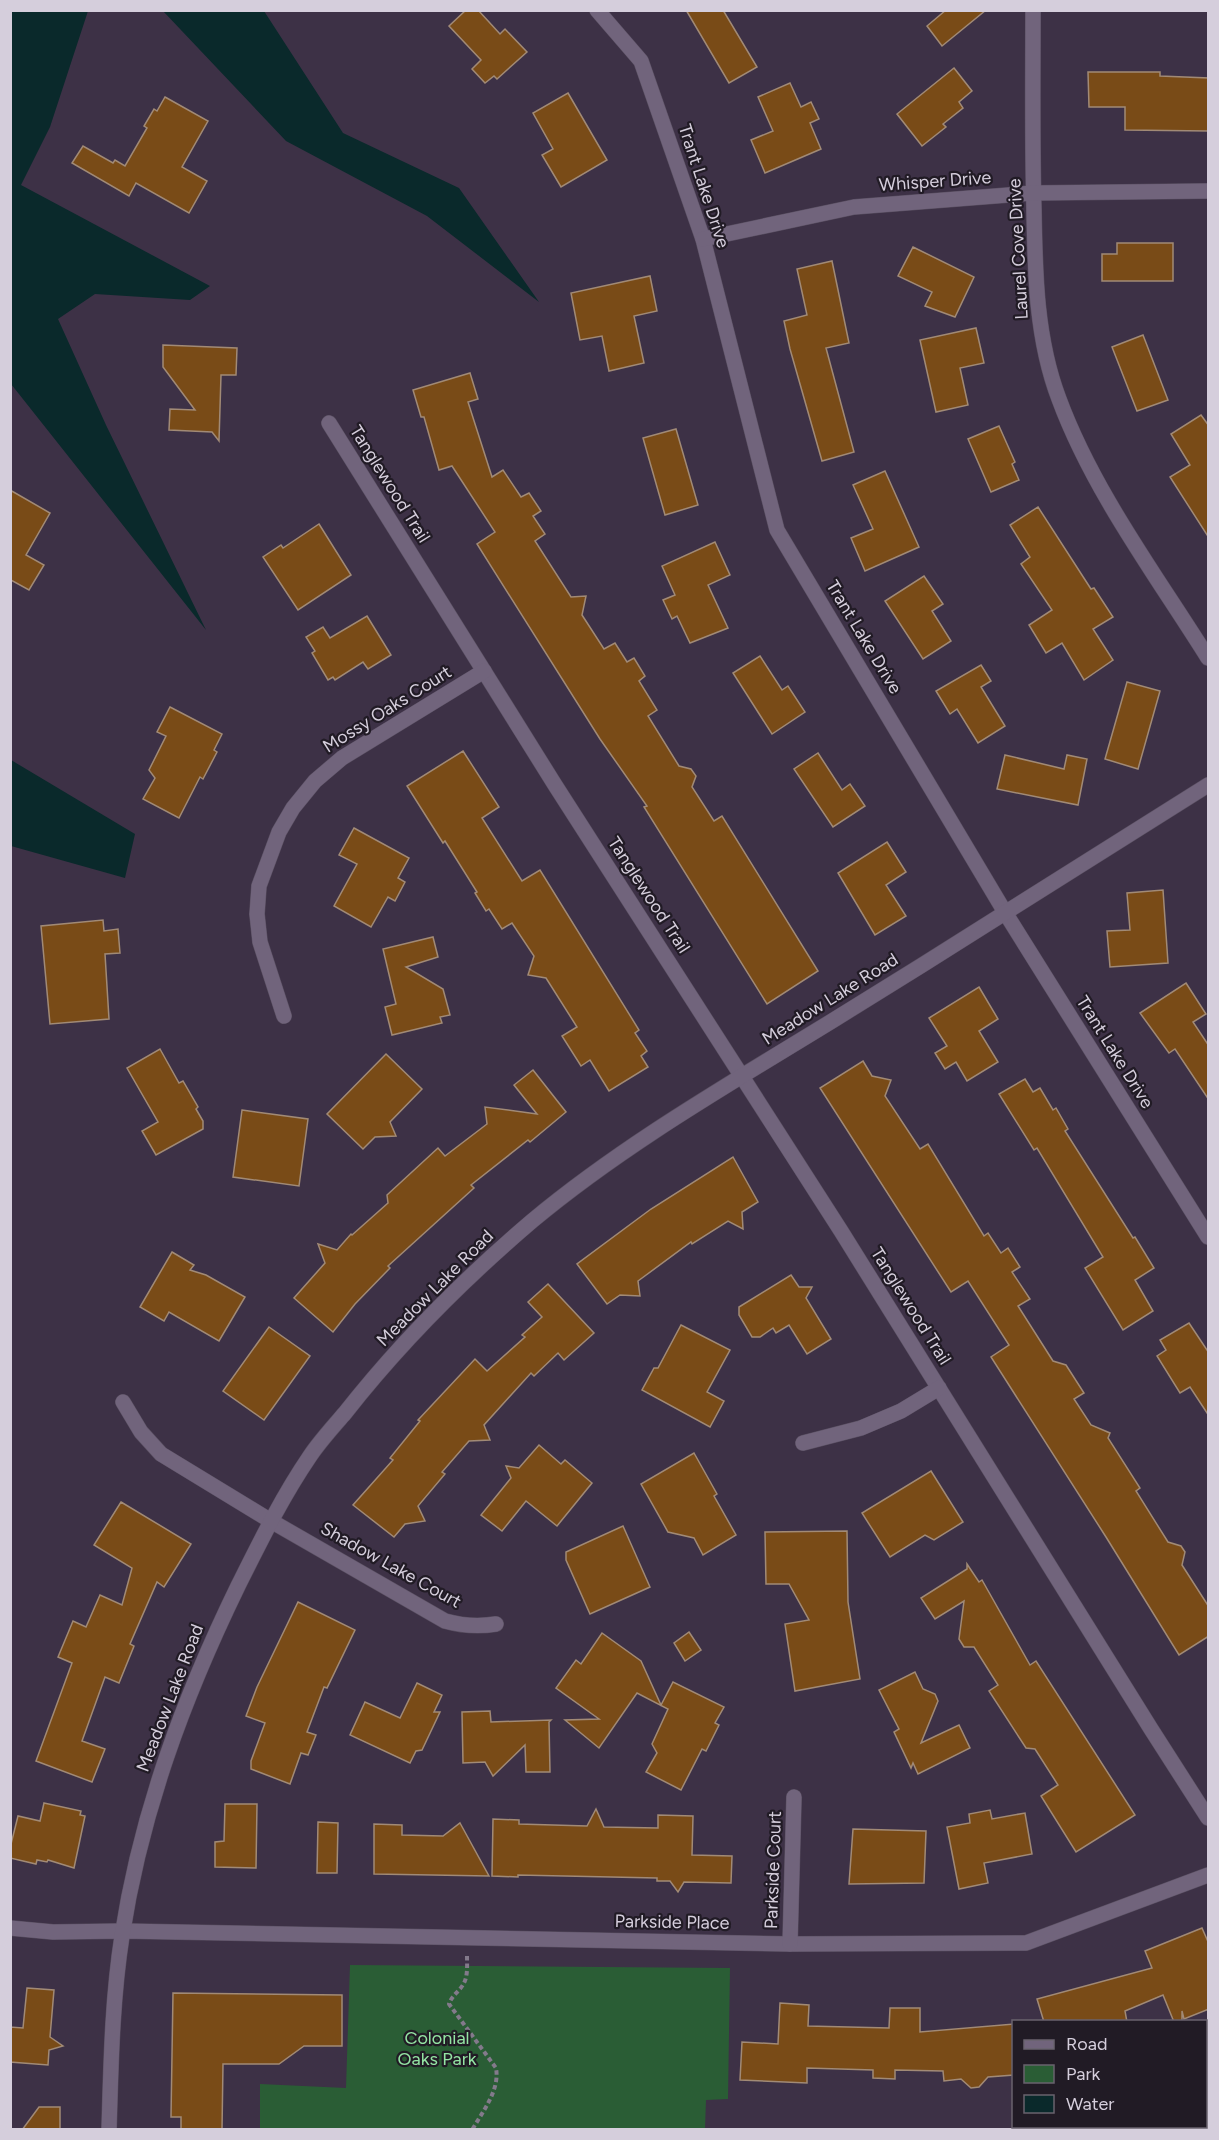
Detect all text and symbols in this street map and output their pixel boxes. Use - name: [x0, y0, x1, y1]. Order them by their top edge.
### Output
- street label: Trant Lake Drive: [674, 121, 734, 251]
- street label: Whisper Drive: [878, 166, 992, 196]
- street label: Laurel Cove Drive: [1003, 178, 1033, 320]
- street label: Tanglewood Trail: [345, 421, 435, 547]
- street label: Trant Lake Drive: [821, 576, 907, 698]
- street label: Mossy Oaks Court: [319, 661, 455, 757]
- street label: Tanglewood Trail: [603, 833, 695, 957]
- street label: Meadow Lake Road: [758, 948, 902, 1050]
- street label: Trant Lake Drive: [1072, 992, 1158, 1113]
- street label: Meadow Lake Road: [372, 1225, 498, 1351]
- street label: Tanglewood Trail: [866, 1243, 956, 1369]
- street label: Shadow Lake Court: [317, 1517, 465, 1613]
- street label: Meadow Lake Road: [132, 1621, 208, 1775]
- street label: Parkside Court: [760, 1810, 786, 1929]
- street label: Parkside Place: [614, 1910, 730, 1934]
- legend: [1012, 2020, 1207, 2128]
- park label: Colonial Oaks Park: [398, 2027, 477, 2070]
- text: Road: [1066, 2033, 1107, 2055]
- text: Park: [1066, 2063, 1101, 2085]
- text: Water: [1066, 2093, 1114, 2115]

